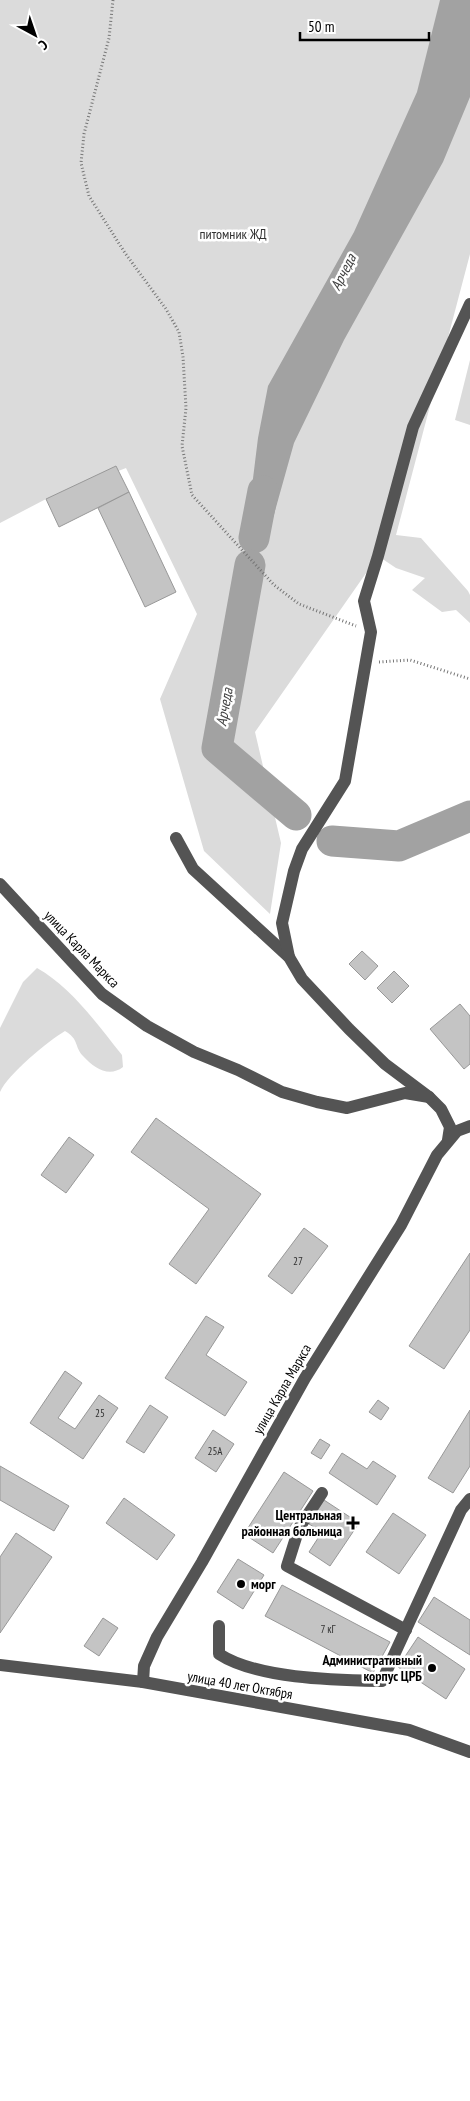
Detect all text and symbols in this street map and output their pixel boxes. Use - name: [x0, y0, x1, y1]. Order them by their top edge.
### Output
- north arrow: [10, 10, 60, 60]
- scale bar: [300, 10, 429, 42]
- text: 50 m: [308, 17, 334, 36]
- text: С: [35, 36, 52, 54]
- park label: питомник ЖД: [199, 225, 267, 243]
- water label: Арчеда: [326, 250, 361, 293]
- water label: Арчеда: [211, 686, 237, 727]
- street label: улица Карла Маркса: [40, 906, 124, 992]
- house number: 27: [293, 1254, 303, 1268]
- street label: улица Карла Маркса: [249, 1341, 315, 1437]
- house number: 25: [95, 1406, 105, 1420]
- house number: 25А: [207, 1444, 223, 1458]
- place label: Центральная районная больница: [241, 1506, 342, 1540]
- marker: Центральная районная больница: [346, 1516, 360, 1530]
- place label: морг: [251, 1575, 276, 1593]
- marker: морг: [235, 1578, 247, 1590]
- house number: 7 кГ: [321, 1622, 337, 1636]
- place label: Административный корпус ЦРБ: [322, 1651, 422, 1685]
- marker: Административный корпус ЦРБ: [426, 1662, 438, 1674]
- street label: улица 40 лет Октября: [186, 1667, 294, 1703]

